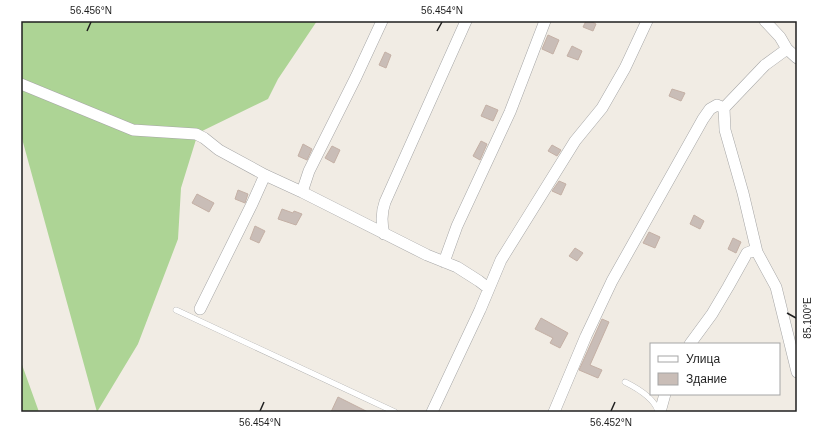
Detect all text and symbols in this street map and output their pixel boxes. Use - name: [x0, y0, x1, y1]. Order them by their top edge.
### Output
- text: 56.456°N: [70, 5, 112, 16]
- text: 56.454°N: [421, 5, 463, 16]
- text: 85.100°E: [802, 297, 813, 339]
- legend: [650, 343, 780, 395]
- text: Улица: [686, 352, 720, 366]
- text: Здание: [686, 372, 727, 386]
- text: 56.454°N: [239, 417, 281, 428]
- text: 56.452°N: [590, 417, 632, 428]

